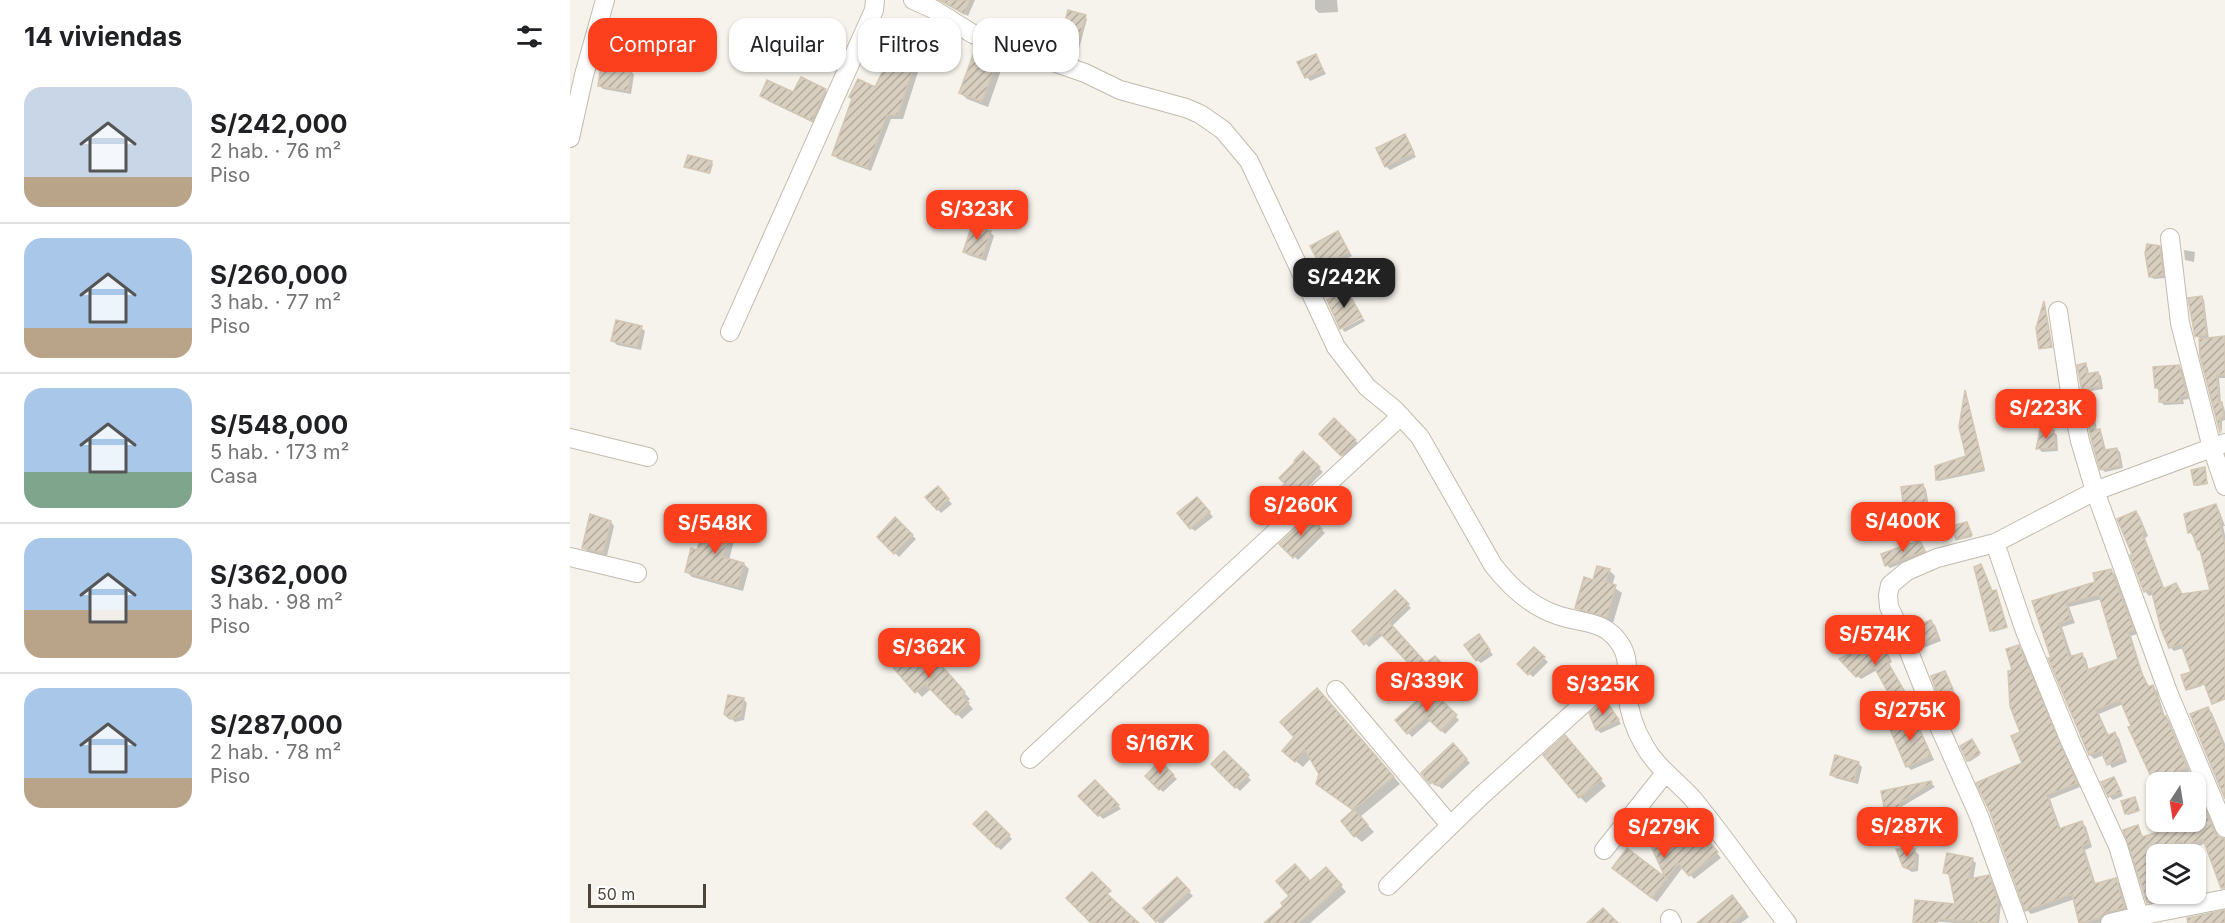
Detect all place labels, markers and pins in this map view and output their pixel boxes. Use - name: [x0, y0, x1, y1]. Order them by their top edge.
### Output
- pin: S/323K: [928, 190, 1026, 241]
- pin: S/242K: [1295, 258, 1393, 309]
- pin: S/223K: [1997, 389, 2095, 440]
- pin: S/260K: [1252, 486, 1350, 537]
- pin: S/400K: [1854, 502, 1952, 553]
- pin: S/548K: [666, 504, 764, 555]
- pin: S/574K: [1826, 615, 1924, 666]
- pin: S/362K: [880, 628, 978, 679]
- pin: S/339K: [1378, 662, 1476, 713]
- pin: S/325K: [1554, 665, 1652, 716]
- pin: S/275K: [1861, 691, 1959, 742]
- pin: S/167K: [1111, 724, 1209, 775]
- pin: S/287K: [1858, 807, 1956, 858]
- pin: S/279K: [1615, 808, 1713, 859]

